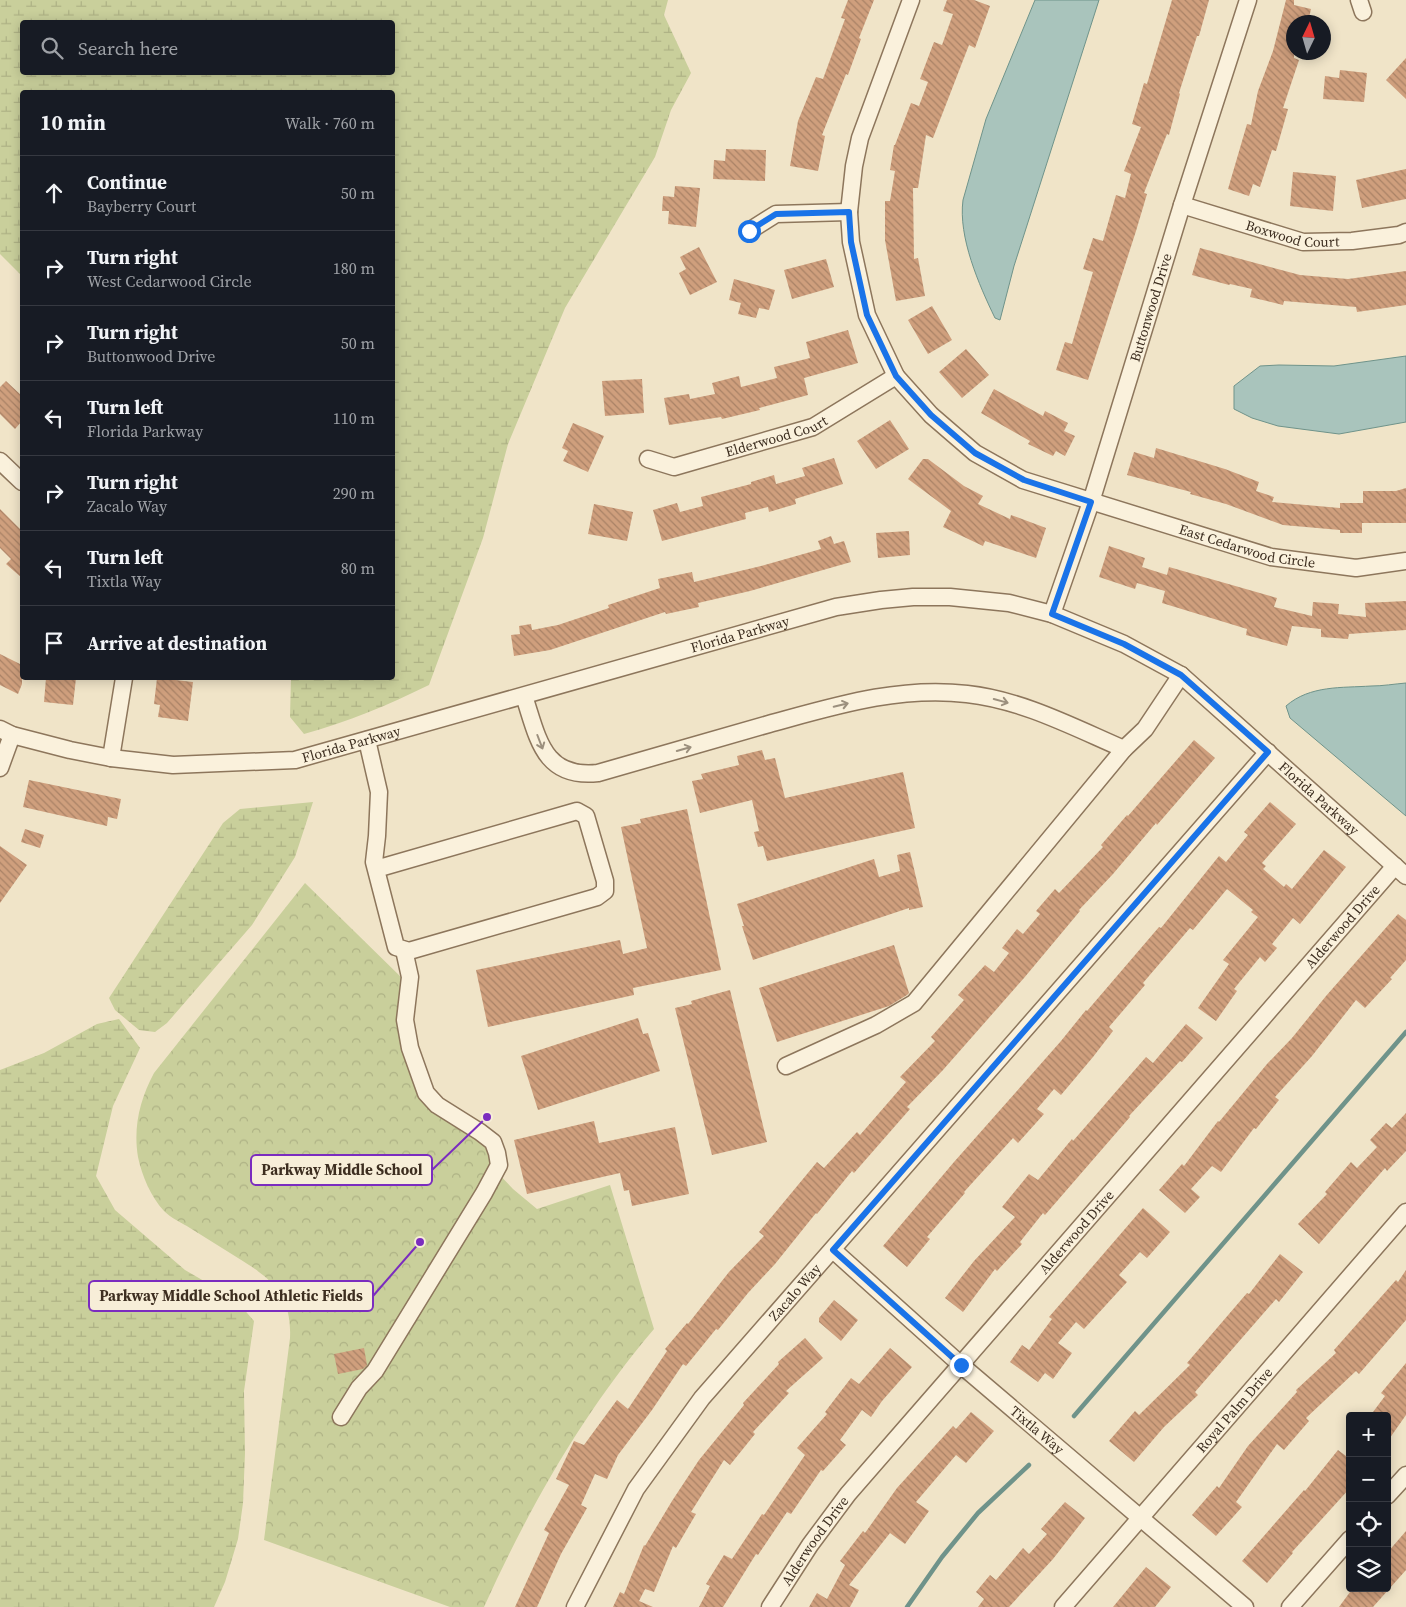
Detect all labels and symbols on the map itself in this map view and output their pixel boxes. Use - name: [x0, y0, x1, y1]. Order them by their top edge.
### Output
- north arrow: [1286, 15, 1331, 60]
- street label: Boxwood Court: [1243, 215, 1340, 252]
- route start: [738, 220, 761, 243]
- street label: Buttonwood Drive: [1125, 251, 1177, 364]
- street label: Elderwood Court: [723, 410, 832, 462]
- street label: East Cedarwood Circle: [1177, 519, 1316, 573]
- street label: Florida Parkway: [688, 610, 792, 658]
- one-way arrow: [993, 697, 1009, 706]
- one-way arrow: [832, 700, 848, 709]
- street label: Florida Parkway: [300, 720, 404, 768]
- one-way arrow: [535, 734, 545, 749]
- one-way arrow: [676, 743, 692, 753]
- street label: Florida Parkway: [1274, 757, 1364, 840]
- street label: Alderwood Drive: [1300, 880, 1384, 973]
- callout: Parkway Middle School: [251, 1155, 432, 1185]
- text: Parkway Middle School: [261, 1159, 423, 1180]
- street label: Alderwood Drive: [1034, 1186, 1118, 1278]
- street label: Zacalo Way: [764, 1259, 826, 1325]
- callout: Parkway Middle School Athletic Fields: [89, 1281, 373, 1311]
- text: Parkway Middle School Athletic Fields: [99, 1285, 363, 1306]
- route end: [950, 1354, 973, 1377]
- street label: Royal Palm Drive: [1191, 1363, 1277, 1457]
- street label: Tixtla Way: [1006, 1401, 1069, 1459]
- street label: Alderwood Drive: [776, 1492, 853, 1590]

